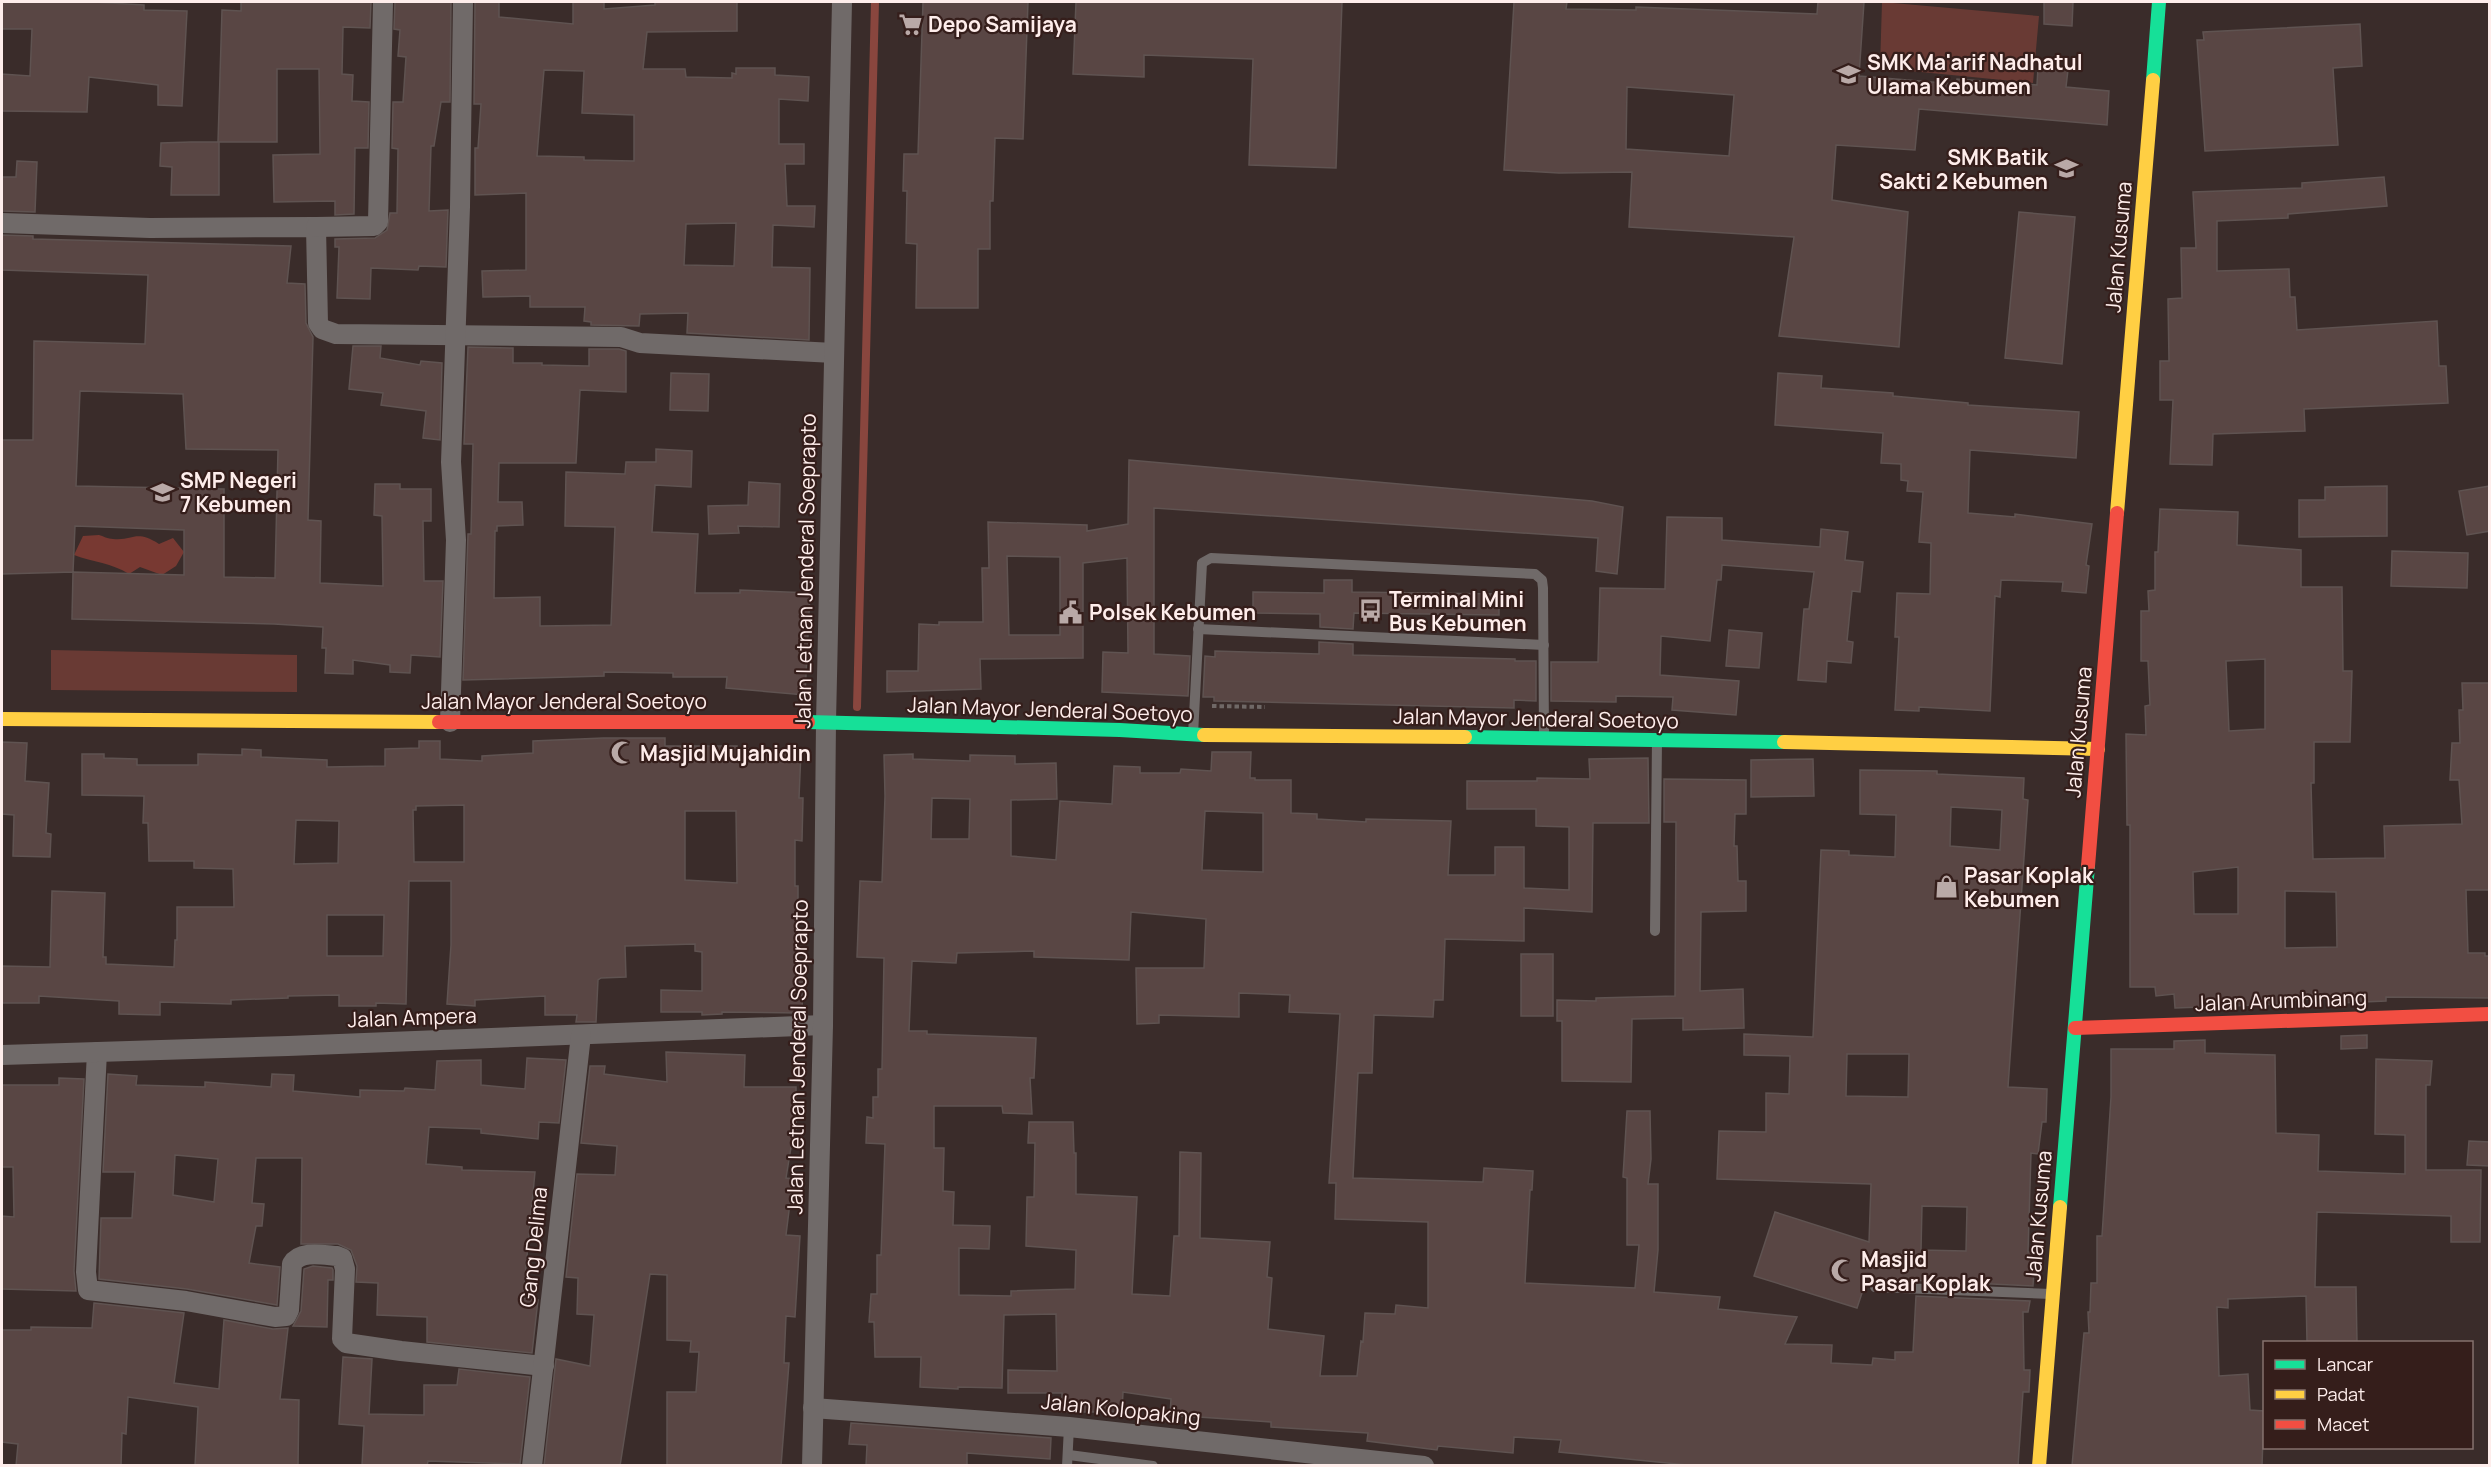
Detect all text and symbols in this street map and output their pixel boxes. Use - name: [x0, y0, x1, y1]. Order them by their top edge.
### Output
- place label: Depo Samijaya: [928, 10, 1077, 38]
- supermarket icon: Depo Samijaya: [897, 11, 923, 37]
- place label: SMK Ma'arif Nadhatul Ulama Kebumen: [1867, 48, 2083, 100]
- school or university icon: SMK Ma'arif Nadhatul Ulama Kebumen: [1836, 61, 1862, 87]
- place label: SMK Batik Sakti 2 Kebumen: [1879, 143, 2049, 195]
- school or university icon: SMK Batik Sakti 2 Kebumen: [2053, 156, 2079, 182]
- street label: Jalan Kusuma: [2098, 180, 2138, 314]
- street label: Jalan Letnan Jenderal Soeprapto: [788, 413, 822, 729]
- place label: SMP Negeri 7 Kebumen: [180, 466, 297, 518]
- school or university icon: SMP Negeri 7 Kebumen: [149, 479, 175, 505]
- place label: Terminal Mini Bus Kebumen: [1389, 585, 1527, 637]
- place label: Polsek Kebumen: [1089, 598, 1256, 626]
- bus stop icon: Terminal Mini Bus Kebumen: [1358, 598, 1384, 624]
- public building icon: Polsek Kebumen: [1058, 599, 1084, 625]
- street label: Jalan Kusuma: [2058, 665, 2098, 799]
- street label: Jalan Mayor Jenderal Soetoyo: [421, 687, 707, 715]
- street label: Jalan Mayor Jenderal Soetoyo: [907, 690, 1193, 728]
- street label: Jalan Mayor Jenderal Soetoyo: [1393, 702, 1679, 734]
- place label: Masjid Mujahidin: [640, 739, 811, 767]
- mosque icon: Masjid Mujahidin: [609, 740, 635, 766]
- place label: Pasar Koplak Kebumen: [1964, 861, 2094, 913]
- shop icon: Pasar Koplak Kebumen: [1933, 874, 1959, 900]
- street label: Jalan Letnan Jenderal Soeprapto: [780, 899, 814, 1215]
- street label: Jalan Arumbinang: [2194, 983, 2368, 1017]
- street label: Jalan Ampera: [347, 1001, 477, 1033]
- street label: Jalan Kusuma: [2018, 1149, 2058, 1283]
- street label: Gang Delima: [513, 1185, 553, 1309]
- place label: Masjid Pasar Koplak: [1861, 1245, 1991, 1297]
- mosque icon: Masjid Pasar Koplak: [1830, 1258, 1856, 1284]
- legend: [2263, 1341, 2473, 1449]
- text: Lancar: [2317, 1352, 2374, 1376]
- text: Padat: [2317, 1382, 2365, 1406]
- street label: Jalan Kolopaking: [1040, 1387, 1202, 1431]
- text: Macet: [2317, 1412, 2370, 1436]

